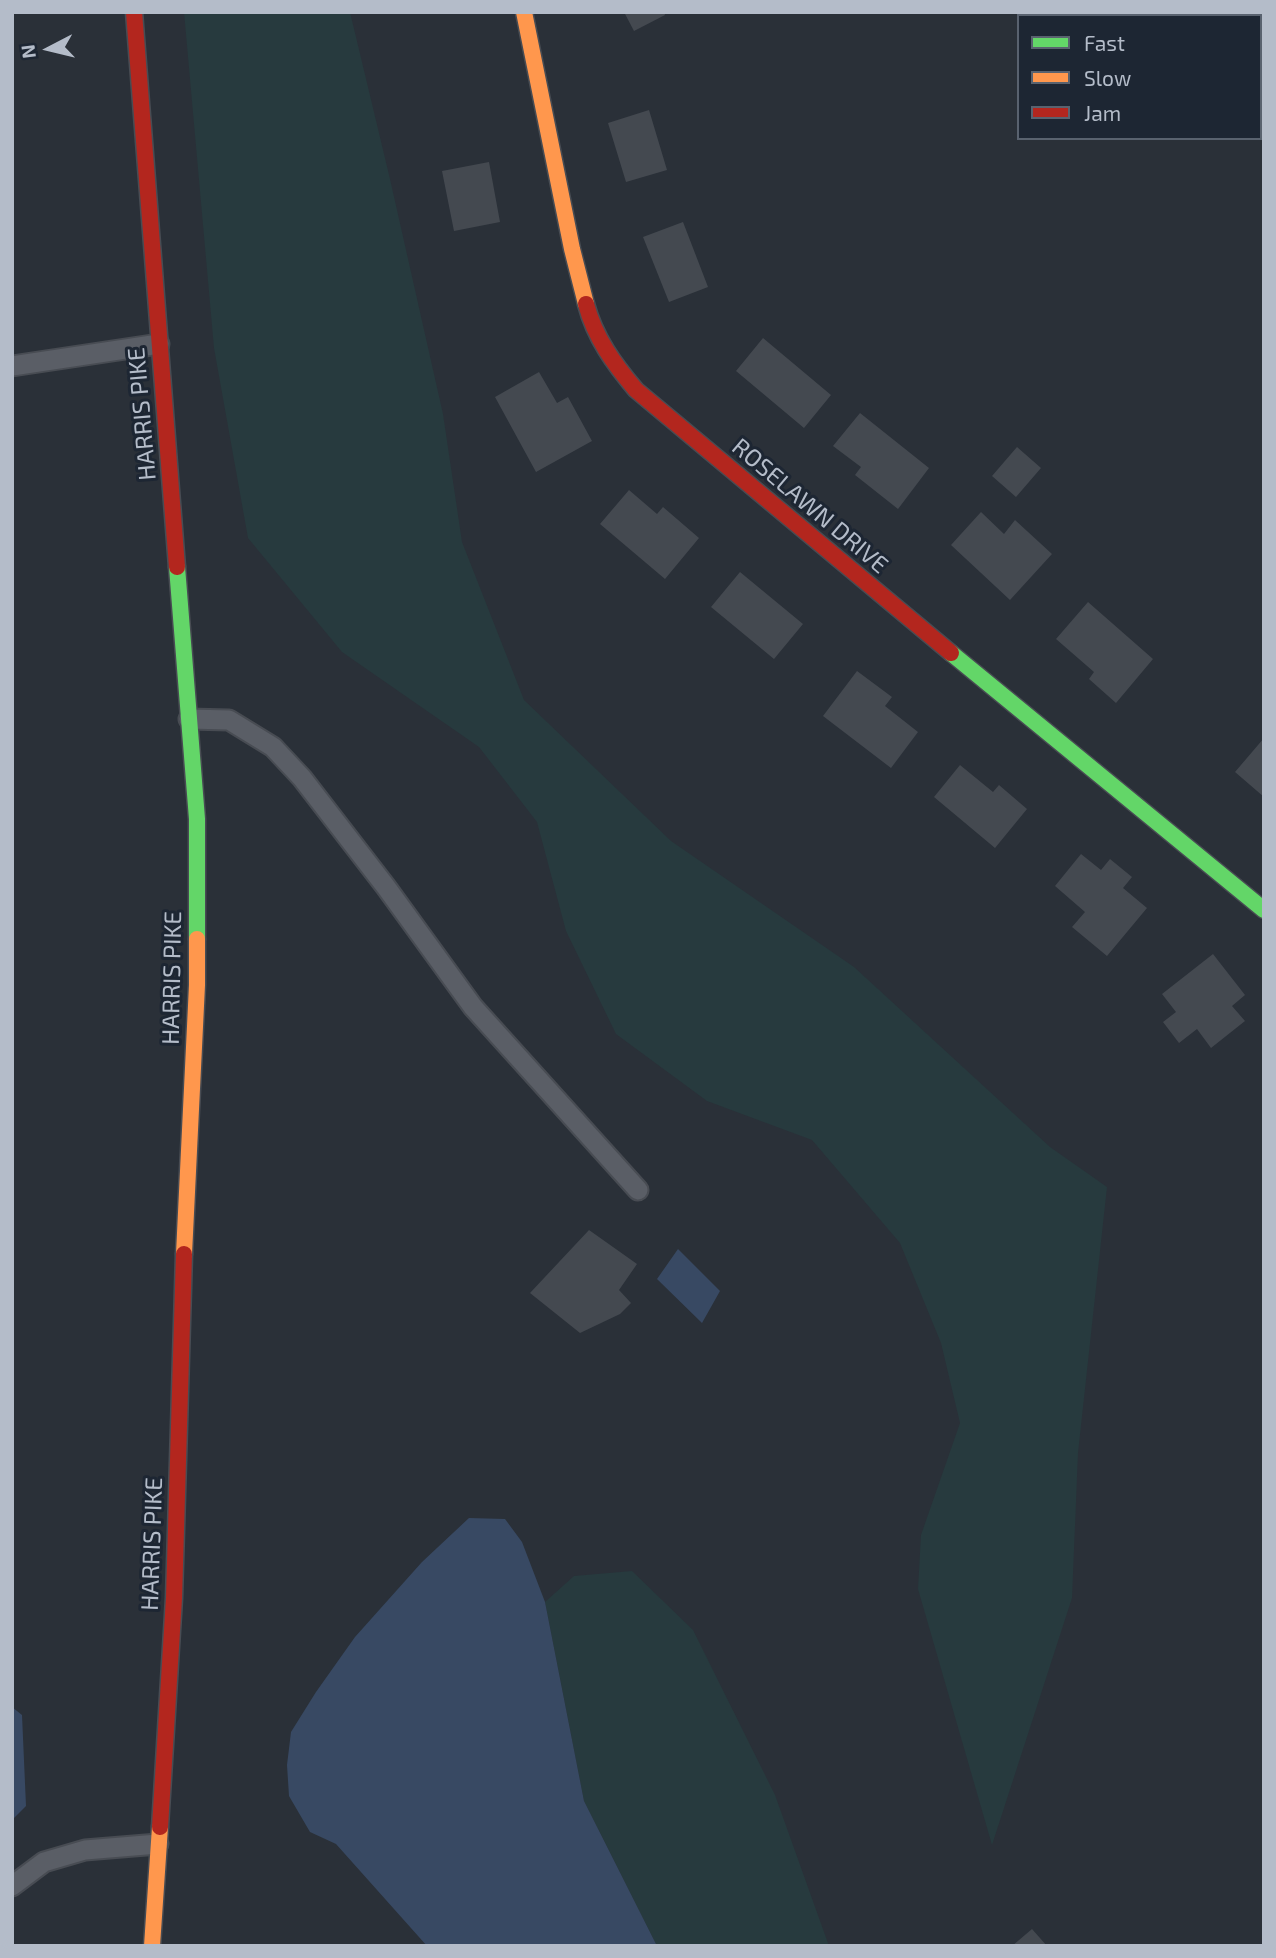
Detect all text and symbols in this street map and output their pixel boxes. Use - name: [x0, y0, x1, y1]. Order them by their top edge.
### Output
- north arrow: [14, 14, 84, 84]
- legend: [1017, 14, 1262, 140]
- text: Fast: [1084, 30, 1125, 55]
- text: N: [15, 43, 40, 60]
- text: Slow: [1084, 65, 1131, 90]
- text: Jam: [1084, 100, 1121, 125]
- street label: HARRIS PIKE: [122, 346, 162, 482]
- street label: ROSELAWN DRIVE: [726, 432, 894, 580]
- street label: HARRIS PIKE: [156, 911, 188, 1045]
- street label: HARRIS PIKE: [135, 1477, 169, 1611]

